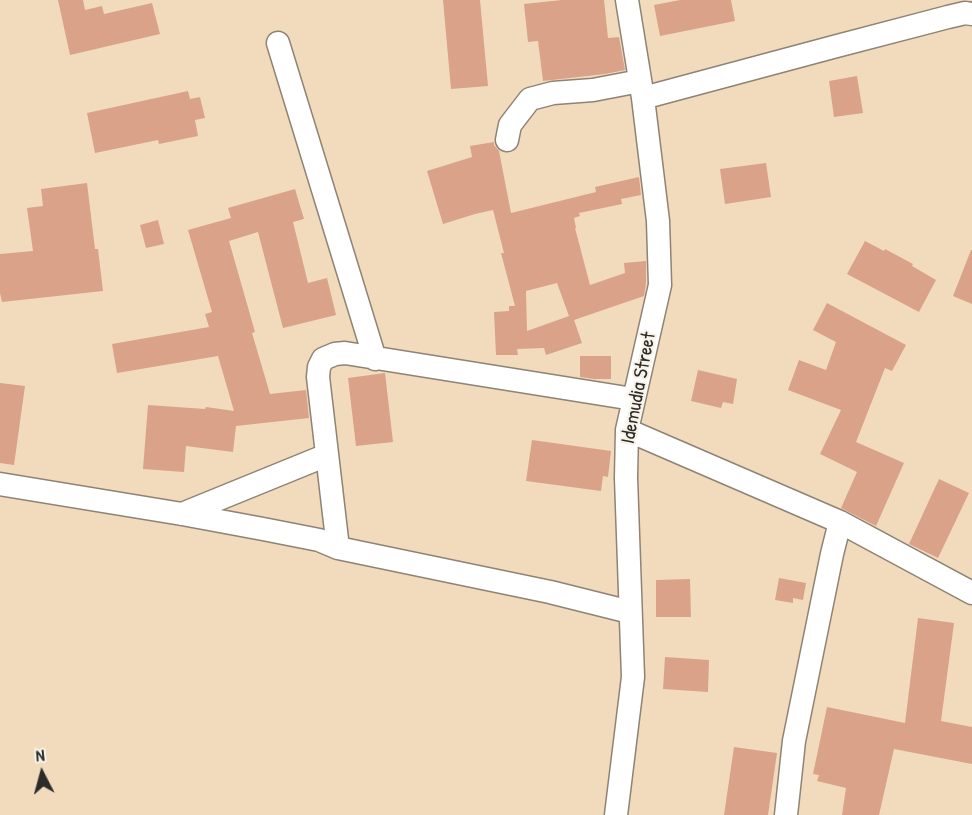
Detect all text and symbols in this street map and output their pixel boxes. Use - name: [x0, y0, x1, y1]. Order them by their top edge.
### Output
- street label: Idemudia Street: [616, 330, 662, 446]
- north arrow: [12, 743, 72, 803]
- text: N: [35, 744, 45, 766]

